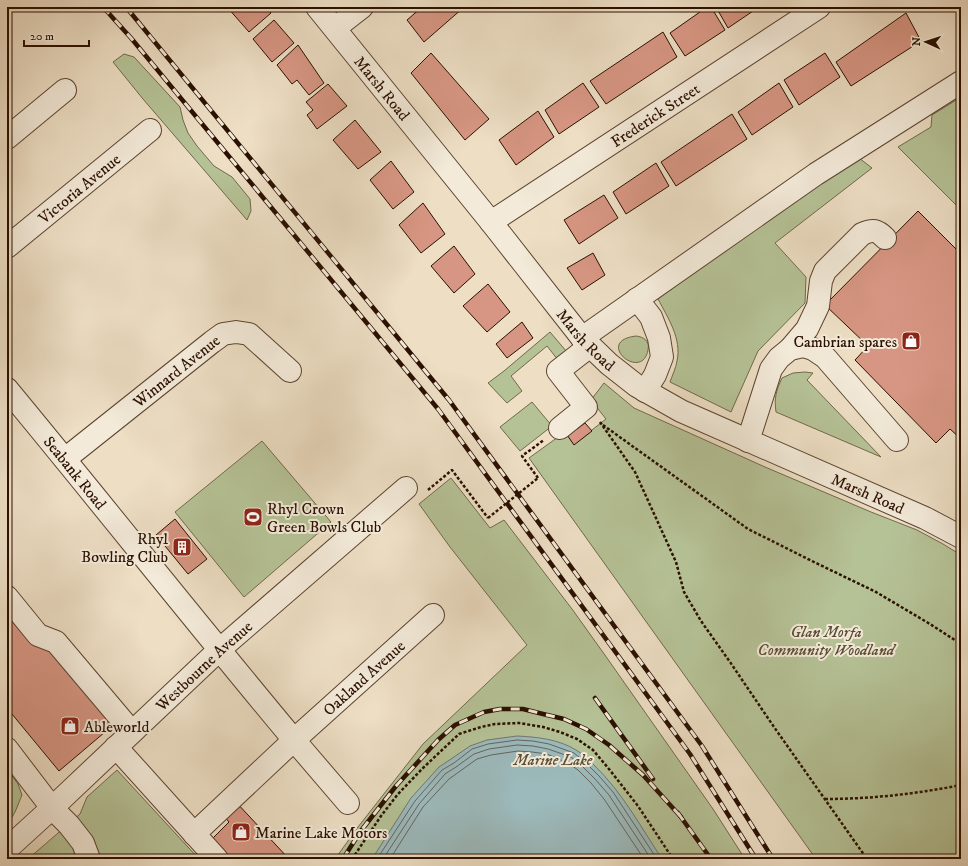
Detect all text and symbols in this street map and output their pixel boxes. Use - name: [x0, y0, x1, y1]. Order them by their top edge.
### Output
- scale bar: [24, 22, 89, 48]
- north arrow: [906, 22, 946, 62]
- text: 20 m: [30, 29, 54, 44]
- text: N: [910, 37, 924, 46]
- street label: Marsh Road: [349, 52, 414, 125]
- street label: Frederick Street: [607, 79, 704, 152]
- street label: Victoria Avenue: [34, 149, 125, 229]
- street label: Marsh Road: [552, 305, 619, 376]
- street label: Winnard Avenue: [128, 330, 224, 413]
- shop icon: Cambrian spares: [900, 330, 922, 352]
- place label: Cambrian spares: [793, 332, 897, 352]
- street label: Seabank Road: [39, 432, 110, 514]
- street label: Marsh Road: [828, 469, 907, 519]
- place label: Rhyl Crown Green Bowls Club: [267, 499, 381, 537]
- sports icon: Rhyl Crown Green Bowls Club: [242, 506, 264, 528]
- place label: Rhyl Bowling Club: [81, 529, 168, 567]
- building icon: Rhyl Bowling Club: [171, 536, 193, 558]
- street label: Westbourne Avenue: [151, 616, 257, 716]
- park label: Glan Morfa Community Woodland: [758, 622, 897, 660]
- street label: Oakland Avenue: [319, 636, 410, 720]
- shop icon: Ableworld: [59, 715, 81, 737]
- place label: Ableworld: [84, 717, 150, 737]
- park label: Marine Lake: [513, 750, 593, 770]
- shop icon: Marine Lake Motors: [230, 821, 252, 843]
- place label: Marine Lake Motors: [255, 823, 387, 843]

